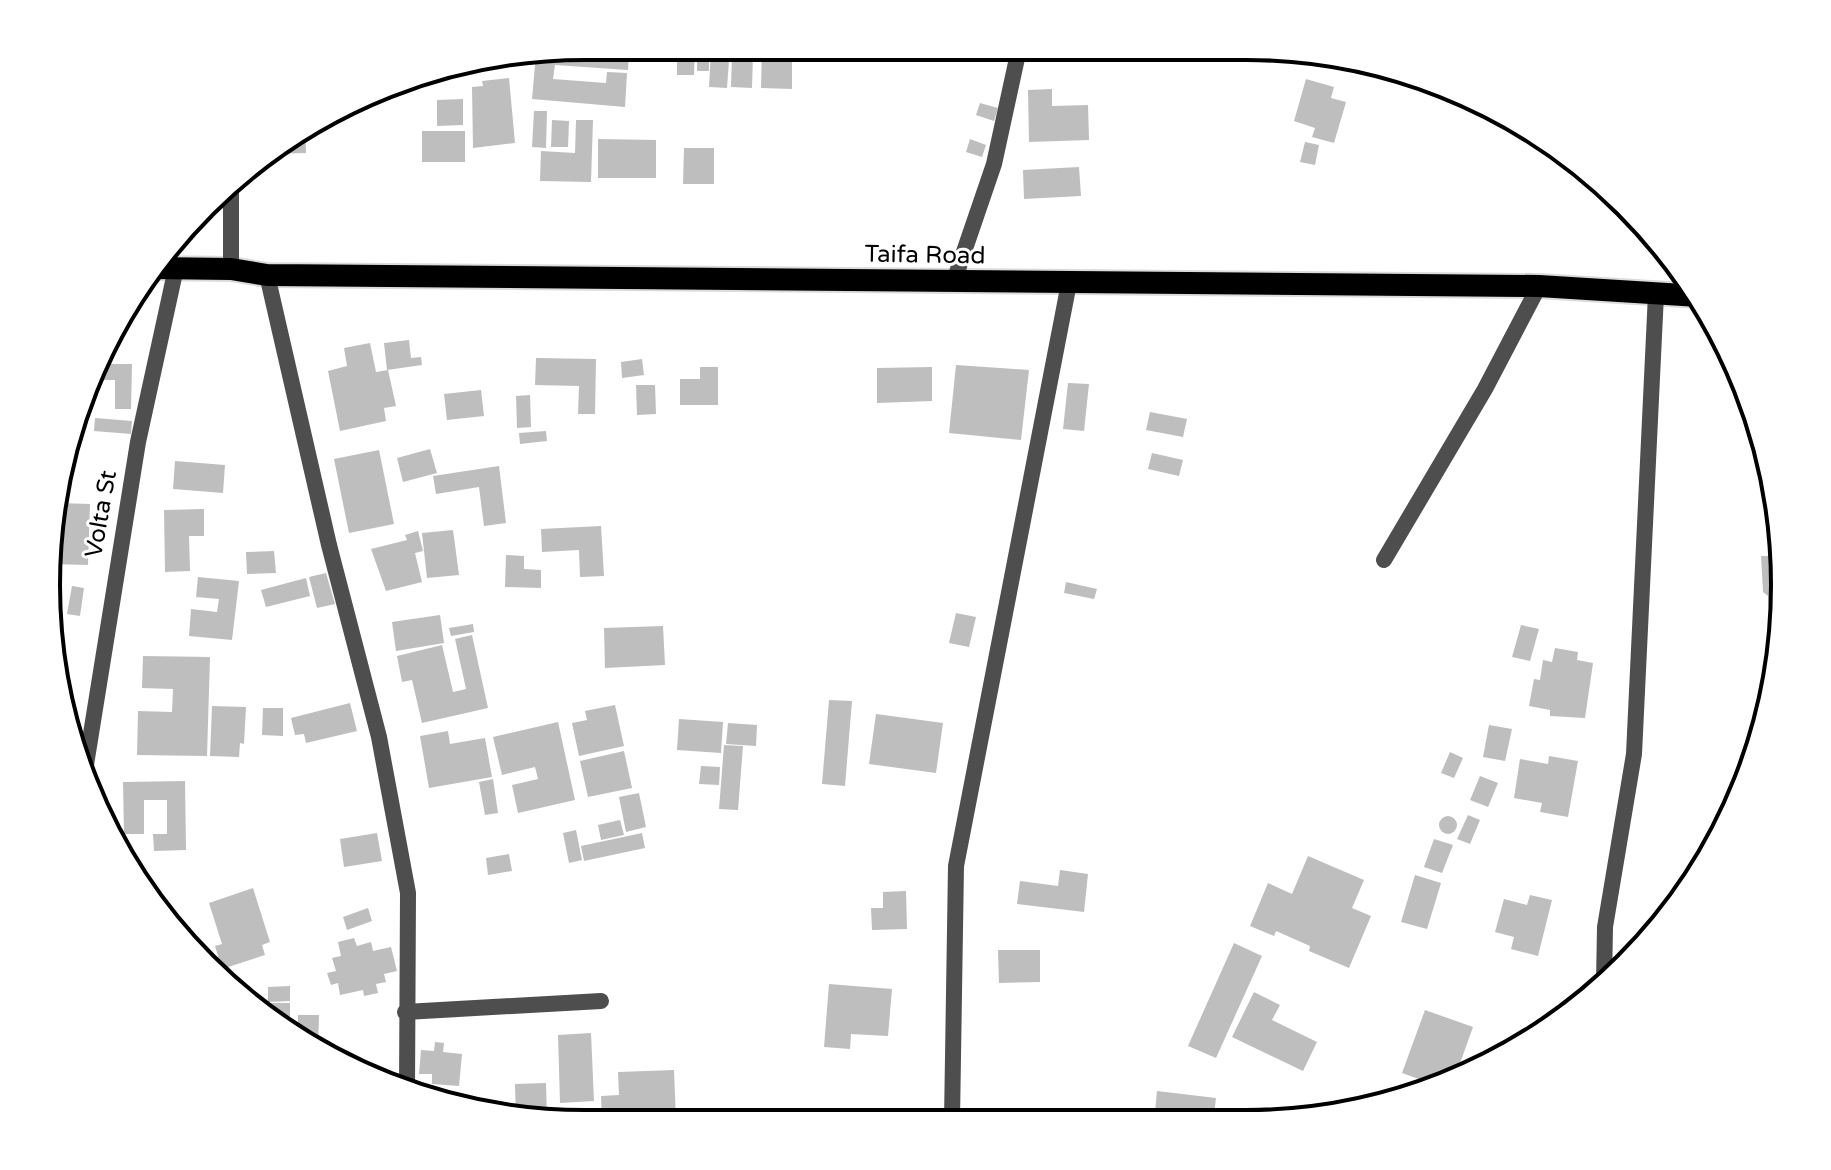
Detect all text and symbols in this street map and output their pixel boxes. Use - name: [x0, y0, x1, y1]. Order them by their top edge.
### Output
- street label: Taifa Road: [864, 239, 986, 271]
- street label: Volta St: [79, 468, 123, 560]

